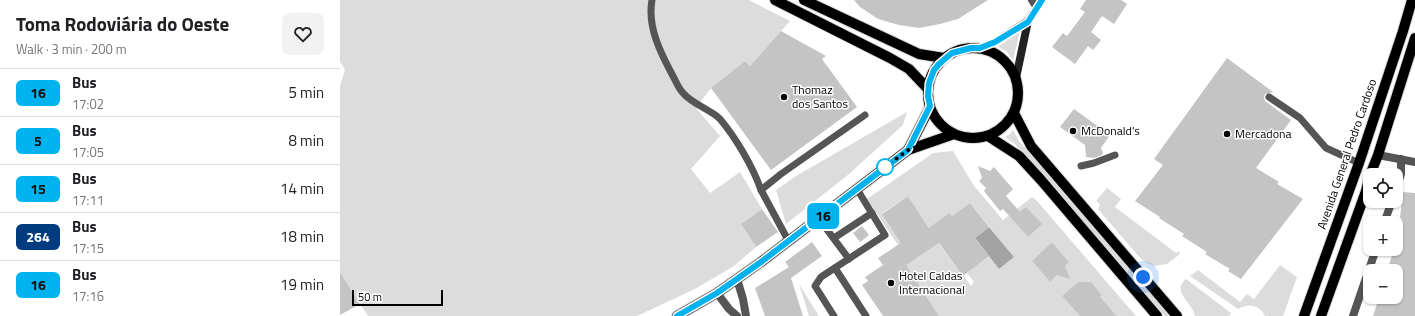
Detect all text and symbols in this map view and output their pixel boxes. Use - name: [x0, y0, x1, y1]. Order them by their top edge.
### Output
- text: Toma Rodoviária do Oeste: [16, 9, 229, 38]
- button: heart: [282, 13, 324, 55]
- text: Walk · 3 min · 200 m: [16, 39, 127, 59]
- text: Bus: [72, 71, 97, 94]
- street label: Avenida General Pedro Cardoso: [1312, 76, 1381, 232]
- place label: Thomaz dos Santos: [792, 80, 848, 113]
- text: 5 min: [288, 81, 324, 104]
- text: 16: [30, 82, 46, 103]
- marker: Thomaz dos Santos: [779, 92, 789, 102]
- text: 17:02: [72, 94, 104, 114]
- text: Bus: [72, 119, 97, 142]
- place label: McDonald's: [1081, 121, 1140, 140]
- place label: Mercadona: [1235, 124, 1292, 143]
- marker: McDonald's: [1068, 126, 1078, 136]
- text: 8 min: [288, 129, 324, 152]
- marker: Mercadona: [1222, 129, 1232, 139]
- text: 5: [34, 130, 42, 151]
- text: 17:05: [72, 142, 104, 162]
- unlabelled marker: [876, 158, 894, 176]
- text: Bus: [72, 167, 97, 190]
- map controls: [1363, 168, 1403, 304]
- button: locate: [1363, 168, 1403, 208]
- text: 14 min: [280, 177, 324, 200]
- text: 15: [30, 178, 46, 199]
- text: 17:11: [72, 190, 104, 210]
- line badge: 16: [805, 203, 841, 229]
- text: 16: [815, 205, 831, 226]
- text: Bus: [72, 215, 97, 238]
- button: +: [1363, 216, 1403, 256]
- text: 18 min: [280, 225, 324, 248]
- text: 264: [26, 226, 50, 247]
- text: 17:15: [72, 238, 104, 258]
- text: Bus: [72, 263, 97, 286]
- button: −: [1363, 264, 1403, 304]
- place label: Hotel Caldas Internacional: [899, 266, 965, 299]
- your location: [1133, 267, 1153, 287]
- text: 19 min: [280, 273, 324, 296]
- text: 16: [30, 274, 46, 295]
- marker: Hotel Caldas Internacional: [886, 278, 896, 288]
- text: 17:16: [72, 286, 104, 306]
- scale bar: [352, 288, 443, 307]
- text: 50 m: [358, 289, 382, 305]

